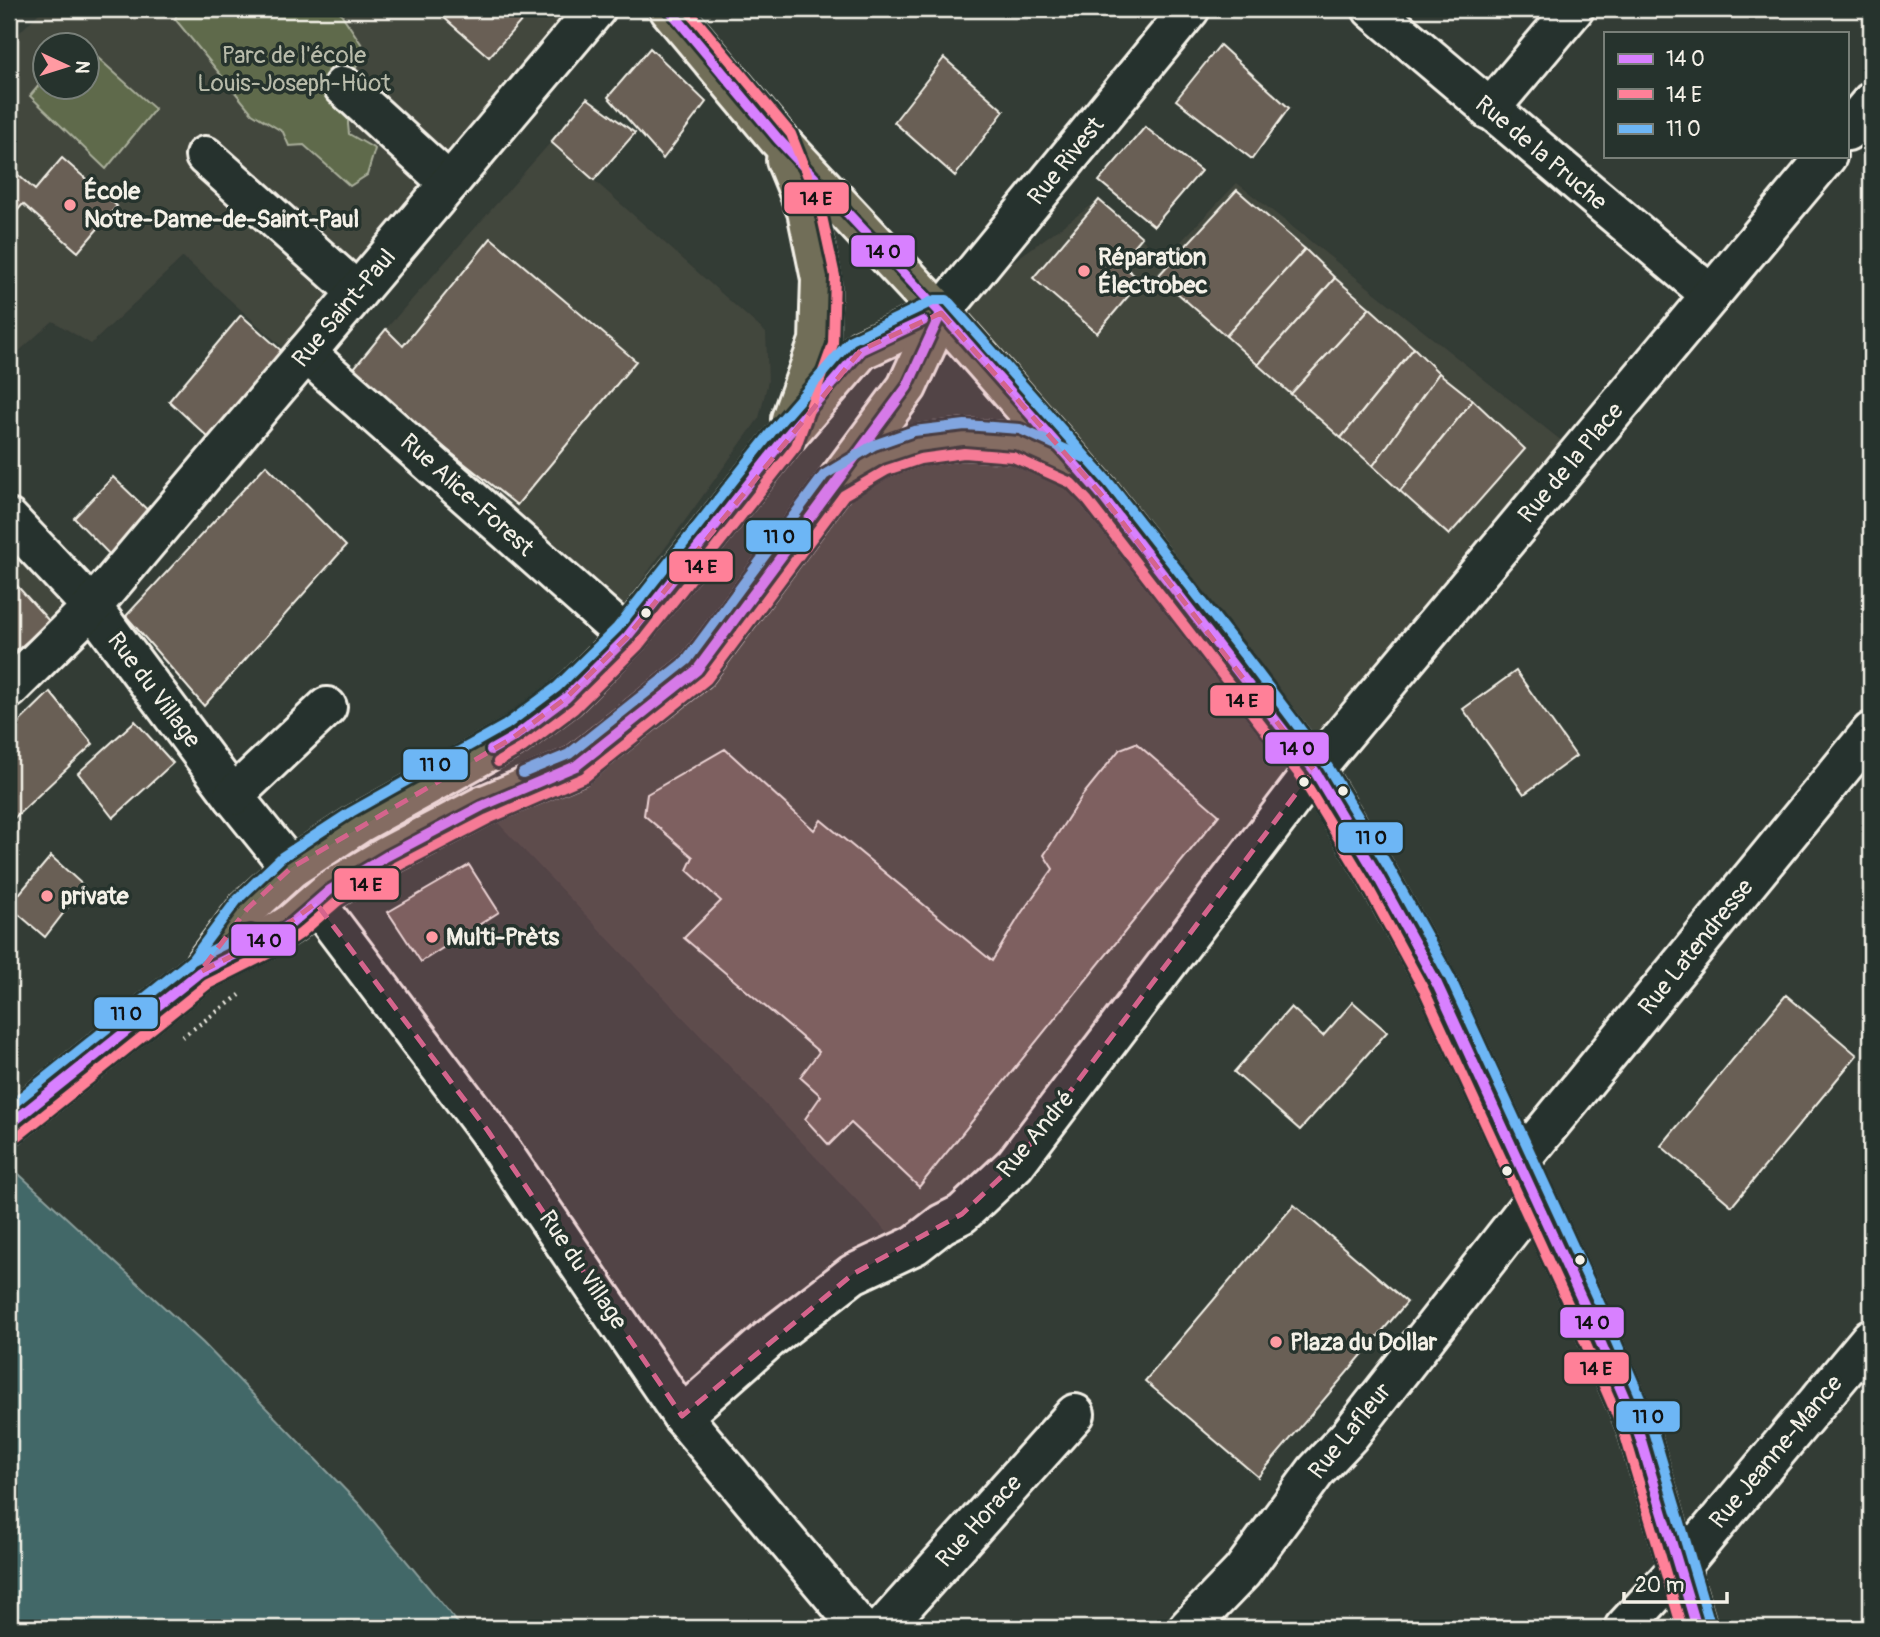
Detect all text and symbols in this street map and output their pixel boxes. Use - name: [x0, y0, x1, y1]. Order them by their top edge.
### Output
- north arrow: [32, 32, 102, 102]
- legend: [1604, 32, 1848, 158]
- park label: Parc de l'école Louis-Joseph-Hûot: [197, 41, 391, 98]
- text: 14 O: [1666, 46, 1704, 73]
- text: N: [70, 60, 94, 75]
- text: 14 E: [1666, 82, 1702, 109]
- street label: Rue de la Pruche: [1469, 90, 1613, 217]
- street label: Rue Rivest: [1022, 111, 1110, 211]
- text: 11 O: [1666, 116, 1700, 143]
- place label: École Notre-Dame-de-Saint-Paul: [84, 177, 359, 234]
- line badge: 14 E: [783, 181, 850, 215]
- text: 14 E: [800, 187, 832, 211]
- marker: École Notre-Dame-de-Saint-Paul: [62, 197, 78, 213]
- line badge: 14 O: [850, 234, 916, 268]
- text: 14 O: [866, 240, 900, 264]
- street label: Rue Saint-Paul: [286, 243, 402, 373]
- place label: Réparation Électrobec: [1098, 243, 1208, 300]
- marker: Réparation Électrobec: [1076, 263, 1092, 279]
- street label: Rue de la Place: [1512, 397, 1630, 529]
- street label: Rue Alice-Forest: [394, 428, 540, 563]
- line badge: 11 O: [745, 519, 812, 553]
- text: 11 O: [763, 525, 795, 549]
- line badge: 14 E: [668, 550, 734, 583]
- text: 14 E: [685, 555, 717, 579]
- unlabelled marker: [639, 606, 653, 620]
- street label: Rue du Village: [101, 626, 207, 754]
- line badge: 14 E: [1209, 684, 1275, 717]
- text: 14 E: [1226, 689, 1258, 713]
- line badge: 14 O: [1264, 731, 1330, 765]
- text: 14 O: [1280, 737, 1314, 761]
- line badge: 11 O: [402, 748, 469, 781]
- text: 11 O: [419, 753, 451, 777]
- unlabelled marker: [1297, 775, 1311, 789]
- unlabelled marker: [1336, 784, 1350, 798]
- line badge: 11 O: [1337, 821, 1404, 854]
- text: 11 O: [1355, 826, 1387, 850]
- line badge: 14 E: [333, 867, 400, 901]
- text: 14 E: [350, 873, 382, 897]
- street label: Rue Latendresse: [1632, 873, 1760, 1021]
- place label: private: [61, 882, 130, 911]
- marker: private: [39, 888, 55, 904]
- line badge: 14 O: [230, 923, 297, 957]
- place label: Multi-Prèts: [446, 923, 560, 952]
- text: 14 O: [247, 929, 281, 953]
- marker: Multi-Prèts: [424, 929, 440, 945]
- line badge: 11 O: [93, 996, 159, 1030]
- text: 11 O: [110, 1002, 142, 1026]
- street label: Rue André: [991, 1084, 1081, 1184]
- unlabelled marker: [1500, 1164, 1514, 1178]
- street label: Rue du Village: [533, 1205, 633, 1335]
- unlabelled marker: [1573, 1253, 1587, 1267]
- line badge: 14 O: [1559, 1306, 1625, 1339]
- text: 14 O: [1575, 1311, 1609, 1335]
- place label: Plaza du Dollar: [1290, 1328, 1438, 1357]
- marker: Plaza du Dollar: [1268, 1334, 1284, 1350]
- line badge: 14 E: [1563, 1351, 1630, 1385]
- text: 14 E: [1580, 1357, 1612, 1381]
- street label: Rue Jeanne-Mance: [1703, 1369, 1849, 1535]
- street label: Rue Lafleur: [1302, 1377, 1398, 1485]
- line badge: 11 O: [1615, 1400, 1681, 1433]
- text: 11 O: [1632, 1405, 1664, 1429]
- street label: Rue Horace: [930, 1469, 1028, 1573]
- scale bar: [1624, 1560, 1728, 1604]
- text: 20 m: [1635, 1572, 1684, 1599]

